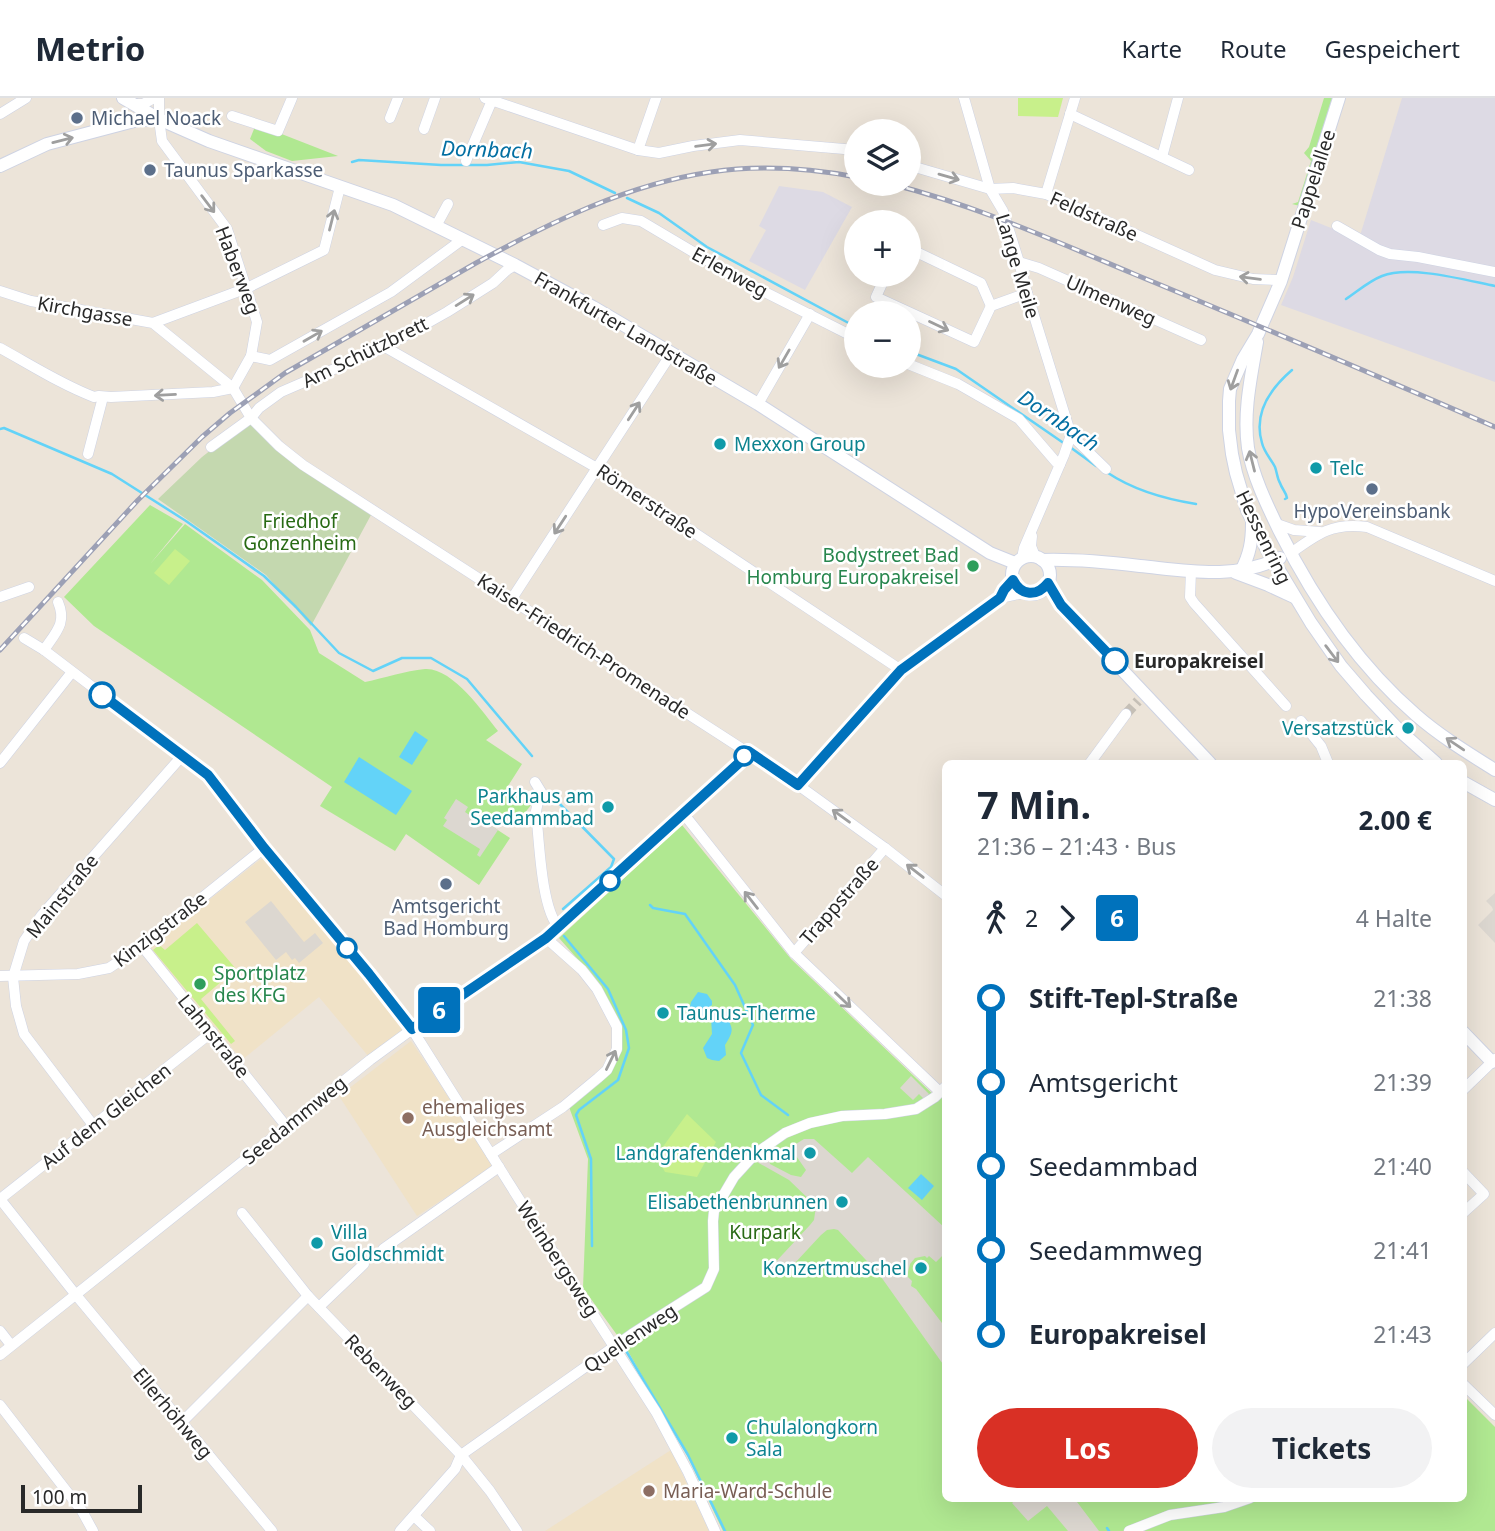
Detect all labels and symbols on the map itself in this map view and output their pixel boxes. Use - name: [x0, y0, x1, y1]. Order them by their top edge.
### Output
- place label: Michael Noack: [91, 105, 221, 131]
- marker: Michael Noack: [69, 110, 85, 126]
- street label: Pappelallee: [1285, 126, 1341, 232]
- one-way arrow: [51, 133, 74, 146]
- water label: Dornbach: [440, 133, 534, 165]
- one-way arrow: [694, 138, 716, 151]
- place label: Taunus Sparkasse: [164, 157, 323, 183]
- marker: Taunus Sparkasse: [142, 162, 158, 178]
- one-way arrow: [938, 172, 960, 185]
- street label: Feldstraße: [1046, 185, 1142, 247]
- one-way arrow: [200, 195, 215, 214]
- one-way arrow: [326, 209, 339, 232]
- street label: Lange Meile: [990, 210, 1046, 322]
- street label: Haberweg: [209, 222, 267, 318]
- street label: Erlenweg: [687, 240, 773, 304]
- street label: Frankfurter Landstraße: [530, 265, 722, 391]
- street label: Ulmenweg: [1062, 269, 1160, 331]
- one-way arrow: [1240, 271, 1262, 284]
- street label: Kirchgasse: [35, 290, 135, 332]
- one-way arrow: [455, 293, 475, 307]
- street label: Am Schützbrett: [298, 310, 433, 394]
- one-way arrow: [928, 320, 949, 333]
- one-way arrow: [302, 329, 322, 343]
- one-way arrow: [777, 348, 790, 369]
- one-way arrow: [1227, 368, 1240, 390]
- water label: Dornbach: [1013, 383, 1105, 457]
- one-way arrow: [153, 388, 176, 401]
- one-way arrow: [628, 401, 642, 421]
- place label: Mexxon Group: [734, 431, 866, 457]
- marker: Mexxon Group: [712, 436, 728, 452]
- one-way arrow: [1245, 450, 1258, 473]
- place label: Telc: [1330, 455, 1364, 481]
- street label: Römerstraße: [591, 458, 703, 544]
- marker: Telc: [1308, 460, 1324, 476]
- marker: HypoVereinsbank: [1364, 481, 1380, 497]
- street label: Hessenring: [1230, 486, 1298, 588]
- place label: HypoVereinsbank: [1294, 498, 1450, 524]
- park label: Friedhof Gonzenheim: [243, 508, 357, 556]
- one-way arrow: [553, 515, 568, 534]
- place label: Bodystreet Bad Homburg Europakreisel: [746, 542, 959, 590]
- marker: Bodystreet Bad Homburg Europakreisel: [965, 558, 981, 574]
- street label: Kaiser-Friedrich-Promenade: [472, 567, 696, 725]
- one-way arrow: [1325, 644, 1339, 663]
- marker: Europakreisel: [1102, 648, 1128, 674]
- place label: Europakreisel: [1134, 648, 1264, 674]
- unlabelled marker: [89, 682, 115, 708]
- place label: Versatzstück: [1282, 715, 1394, 741]
- marker: Versatzstück: [1400, 720, 1416, 736]
- one-way arrow: [1446, 737, 1465, 751]
- unlabelled marker: [734, 746, 754, 766]
- place label: Parkhaus am Seedammbad: [470, 783, 594, 831]
- marker: Parkhaus am Seedammbad: [600, 799, 616, 815]
- one-way arrow: [832, 809, 851, 824]
- street label: Mainstraße: [20, 848, 104, 944]
- street label: Trappstraße: [794, 852, 884, 950]
- one-way arrow: [906, 864, 925, 879]
- unlabelled marker: [600, 871, 620, 891]
- marker: Amtsgericht Bad Homburg: [438, 876, 454, 892]
- street label: Kinzigstraße: [108, 885, 212, 973]
- one-way arrow: [744, 891, 759, 909]
- place label: Amtsgericht Bad Homburg: [383, 893, 509, 941]
- unlabelled marker: [337, 938, 357, 958]
- place label: Sportplatz des KFG: [214, 960, 305, 1008]
- marker: Sportplatz des KFG: [192, 976, 208, 992]
- line badge: 6: [416, 987, 462, 1033]
- street label: Lahnstraße: [172, 989, 256, 1083]
- one-way arrow: [834, 992, 851, 1009]
- place label: Taunus-Therme: [677, 1000, 816, 1026]
- marker: Taunus-Therme: [655, 1005, 671, 1021]
- one-way arrow: [605, 1050, 619, 1071]
- street label: Auf dem Gleichen: [36, 1057, 176, 1175]
- street label: Seedammweg: [236, 1070, 352, 1170]
- place label: ehemaliges Ausgleichsamt: [422, 1094, 553, 1142]
- marker: ehemaliges Ausgleichsamt: [400, 1110, 416, 1126]
- place label: Landgrafendenkmal: [616, 1140, 796, 1166]
- marker: Landgrafendenkmal: [802, 1145, 818, 1161]
- place label: Elisabethenbrunnen: [647, 1189, 828, 1215]
- marker: Elisabethenbrunnen: [834, 1194, 850, 1210]
- street label: Weinbergsweg: [511, 1196, 605, 1322]
- place label: Villa Goldschmidt: [331, 1219, 444, 1267]
- park label: Kurpark: [729, 1219, 801, 1245]
- marker: Villa Goldschmidt: [309, 1235, 325, 1251]
- place label: Konzertmuschel: [763, 1255, 907, 1281]
- marker: Konzertmuschel: [913, 1260, 929, 1276]
- street label: Quellenweg: [578, 1297, 682, 1379]
- street label: Rebenweg: [339, 1328, 423, 1414]
- street label: Ellerhöhweg: [127, 1362, 219, 1464]
- place label: Chulalongkorn Sala: [746, 1414, 878, 1462]
- marker: Chulalongkorn Sala: [724, 1430, 740, 1446]
- place label: Maria-Ward-Schule: [663, 1478, 832, 1504]
- scale bar: [21, 1482, 142, 1514]
- marker: Maria-Ward-Schule: [641, 1483, 657, 1499]

